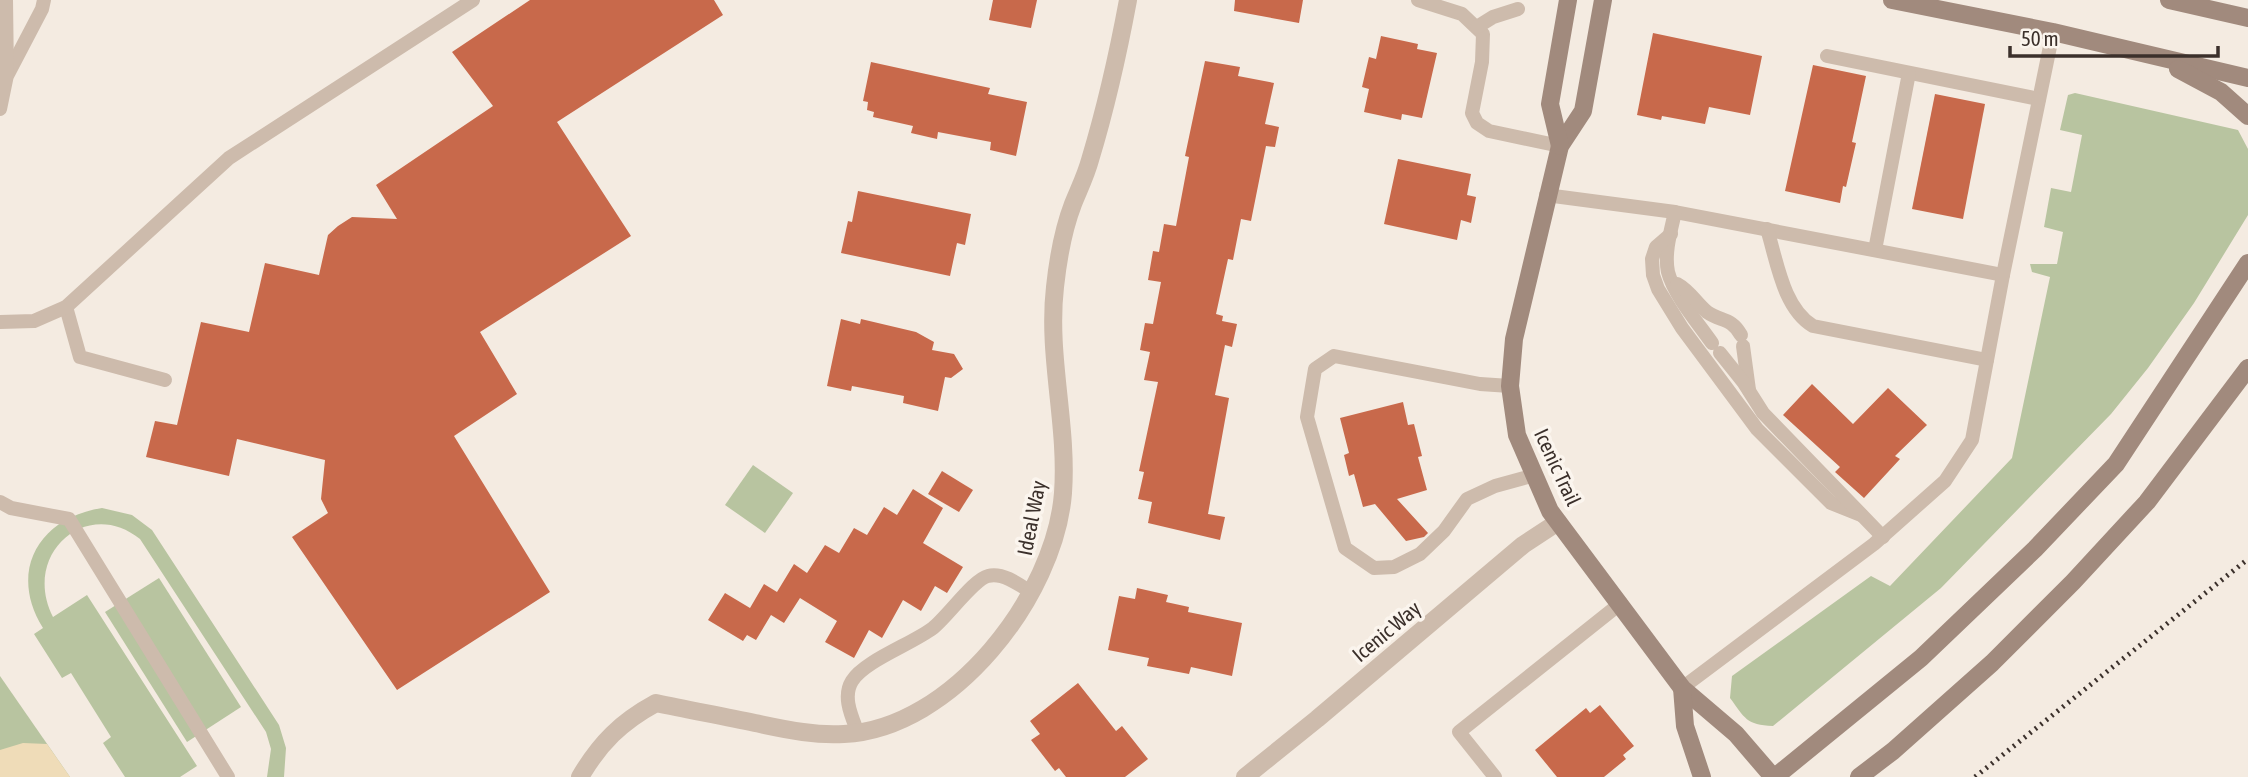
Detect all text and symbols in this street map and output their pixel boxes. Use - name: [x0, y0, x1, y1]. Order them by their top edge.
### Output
- scale bar: [2010, 14, 2218, 58]
- text: 50 m: [2021, 26, 2059, 50]
- street label: Icenic Trail: [1530, 425, 1586, 510]
- street label: Ideal Way: [1012, 478, 1050, 558]
- street label: Icenic Way: [1347, 595, 1425, 666]

